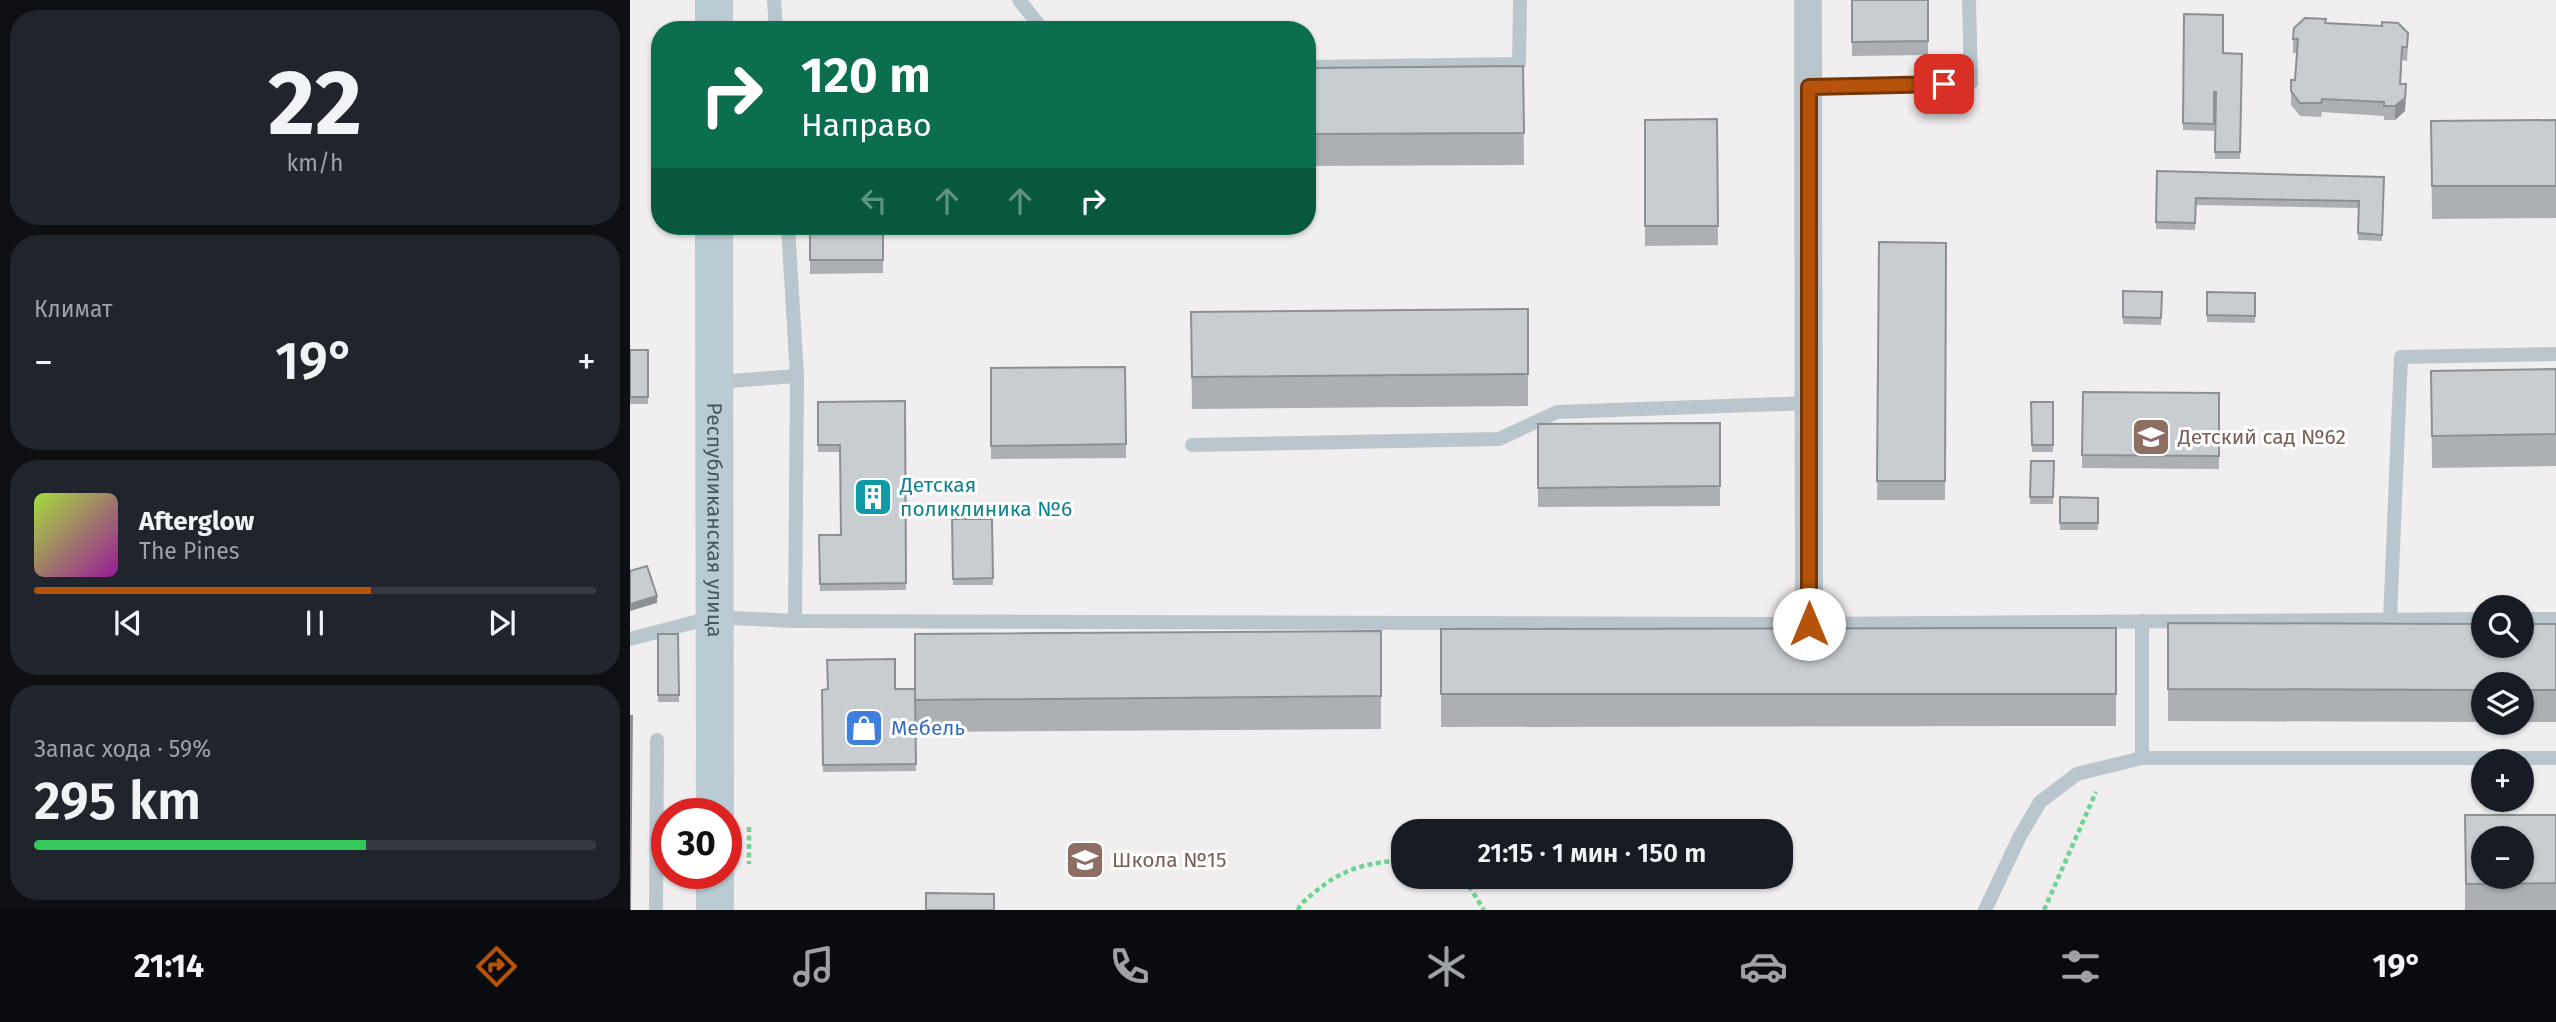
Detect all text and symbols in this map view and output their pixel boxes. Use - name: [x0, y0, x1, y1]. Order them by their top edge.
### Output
- text: 120 m: [801, 46, 931, 105]
- text: 22: [268, 49, 362, 158]
- icon: right: [686, 49, 777, 140]
- pin: [1914, 54, 1974, 114]
- icon: arrive: [1925, 65, 1963, 103]
- text: Направо: [801, 106, 932, 144]
- text: km/h: [287, 149, 343, 177]
- icon: left: [855, 182, 893, 220]
- icon: ahead: [928, 182, 966, 220]
- icon: ahead: [1001, 182, 1039, 220]
- icon: right: [1074, 182, 1112, 220]
- text: Климат: [34, 295, 112, 323]
- text: 19°: [275, 330, 355, 393]
- text: −: [34, 339, 53, 385]
- text: +: [577, 339, 596, 385]
- street label: Республиканская улица: [701, 403, 728, 637]
- school or university icon: Детский сад №62: [2130, 416, 2172, 458]
- place label: Детский сад №62: [2177, 424, 2346, 450]
- place label: Детская поликлиника №6: [899, 472, 1072, 522]
- building icon: Детская поликлиника №6: [852, 476, 894, 518]
- text: Afterglow: [139, 506, 254, 537]
- text: The Pines: [139, 537, 240, 565]
- position arrow: [1772, 587, 1846, 661]
- map controls: [2471, 595, 2534, 889]
- button: search: [2471, 595, 2534, 658]
- icon: previous: [109, 604, 147, 642]
- icon: pause: [296, 604, 334, 642]
- icon: next: [483, 604, 521, 642]
- button: layers: [2471, 672, 2534, 735]
- shop icon: Мебель: [843, 707, 885, 749]
- place label: Мебель: [891, 715, 965, 741]
- text: Запас хода · 59%: [34, 735, 211, 763]
- button: +: [2471, 749, 2534, 812]
- text: 295 km: [34, 770, 201, 833]
- speed limit sign: 30: [651, 798, 742, 889]
- button: −: [2471, 826, 2534, 889]
- text: 21:15 · 1 мин · 150 m: [1478, 838, 1706, 869]
- school or university icon: Школа №15: [1064, 839, 1106, 881]
- place label: Школа №15: [1112, 847, 1226, 873]
- icon: directions: [472, 942, 521, 991]
- icon: music: [789, 942, 838, 991]
- icon: phone: [1105, 942, 1154, 991]
- icon: climate: [1422, 942, 1471, 991]
- icon: car: [1739, 942, 1788, 991]
- icon: filters: [2056, 942, 2105, 991]
- text: 21:14: [134, 947, 204, 985]
- text: 19°: [2373, 947, 2422, 985]

